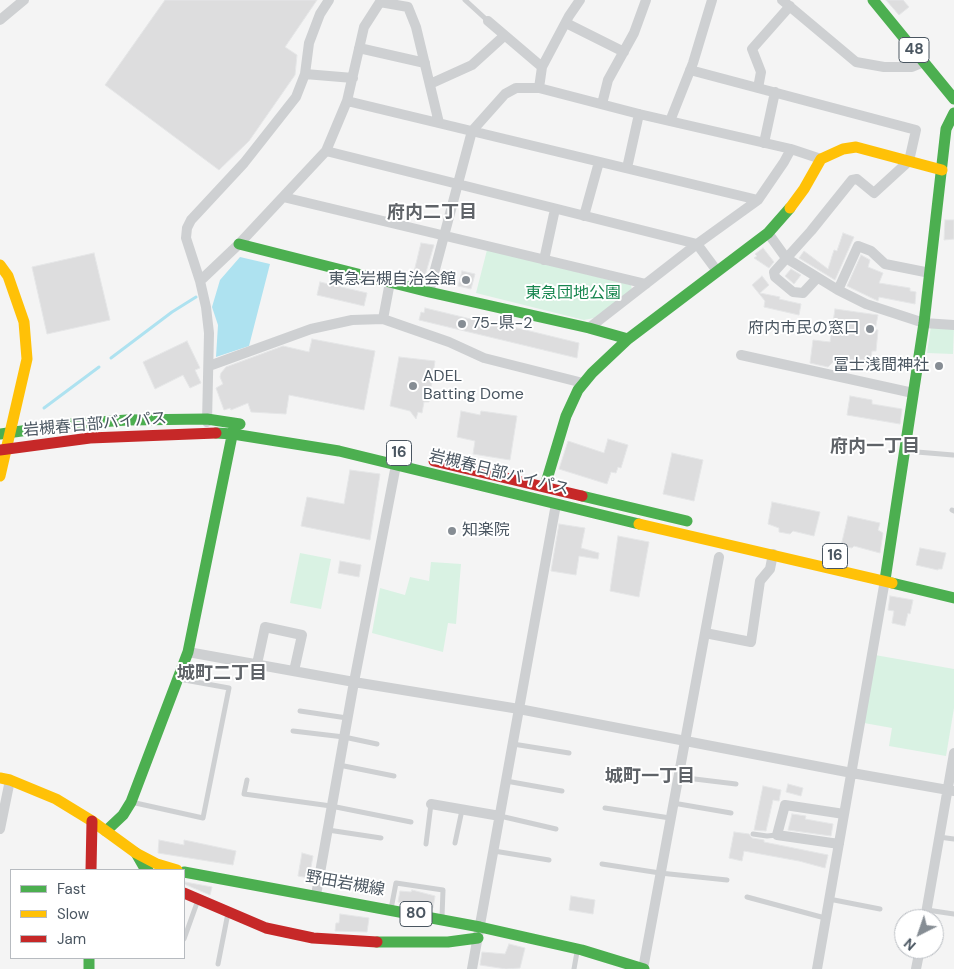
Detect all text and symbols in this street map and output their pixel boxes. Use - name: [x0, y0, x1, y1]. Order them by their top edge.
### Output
- road number: 48: [899, 38, 929, 62]
- district label: 府内二丁目: [387, 202, 477, 224]
- place label: 東急岩槻自治会館: [328, 270, 456, 290]
- marker: 東急岩槻自治会館: [460, 274, 472, 286]
- park label: 東急団地公園: [525, 284, 621, 304]
- place label: 75-県-2: [472, 314, 532, 334]
- marker: 75-県-2: [456, 318, 468, 330]
- place label: 府内市民の窓口: [748, 319, 860, 339]
- marker: 府内市民の窓口: [864, 323, 876, 335]
- place label: 冨士浅間神社: [833, 356, 929, 376]
- marker: 冨士浅間神社: [933, 360, 945, 372]
- place label: ADEL Batting Dome: [423, 367, 524, 405]
- marker: ADEL Batting Dome: [407, 380, 419, 392]
- street label: 岩槻春日部バイパス: [22, 409, 168, 441]
- district label: 府内一丁目: [830, 436, 920, 458]
- road number: 16: [386, 440, 412, 466]
- street label: 岩槻春日部バイパス: [427, 446, 571, 500]
- place label: 知楽院: [462, 521, 510, 541]
- marker: 知楽院: [446, 525, 458, 537]
- road number: 16: [822, 544, 848, 568]
- district label: 城町二丁目: [177, 663, 267, 685]
- district label: 城町一丁目: [605, 766, 695, 788]
- street label: 野田岩槻線: [304, 868, 386, 900]
- legend: [10, 869, 185, 959]
- text: Fast: [57, 879, 86, 899]
- road number: 80: [400, 902, 432, 926]
- text: Slow: [57, 904, 89, 924]
- north arrow: [894, 909, 944, 959]
- text: Jam: [57, 929, 86, 949]
- text: N: [900, 934, 920, 955]

